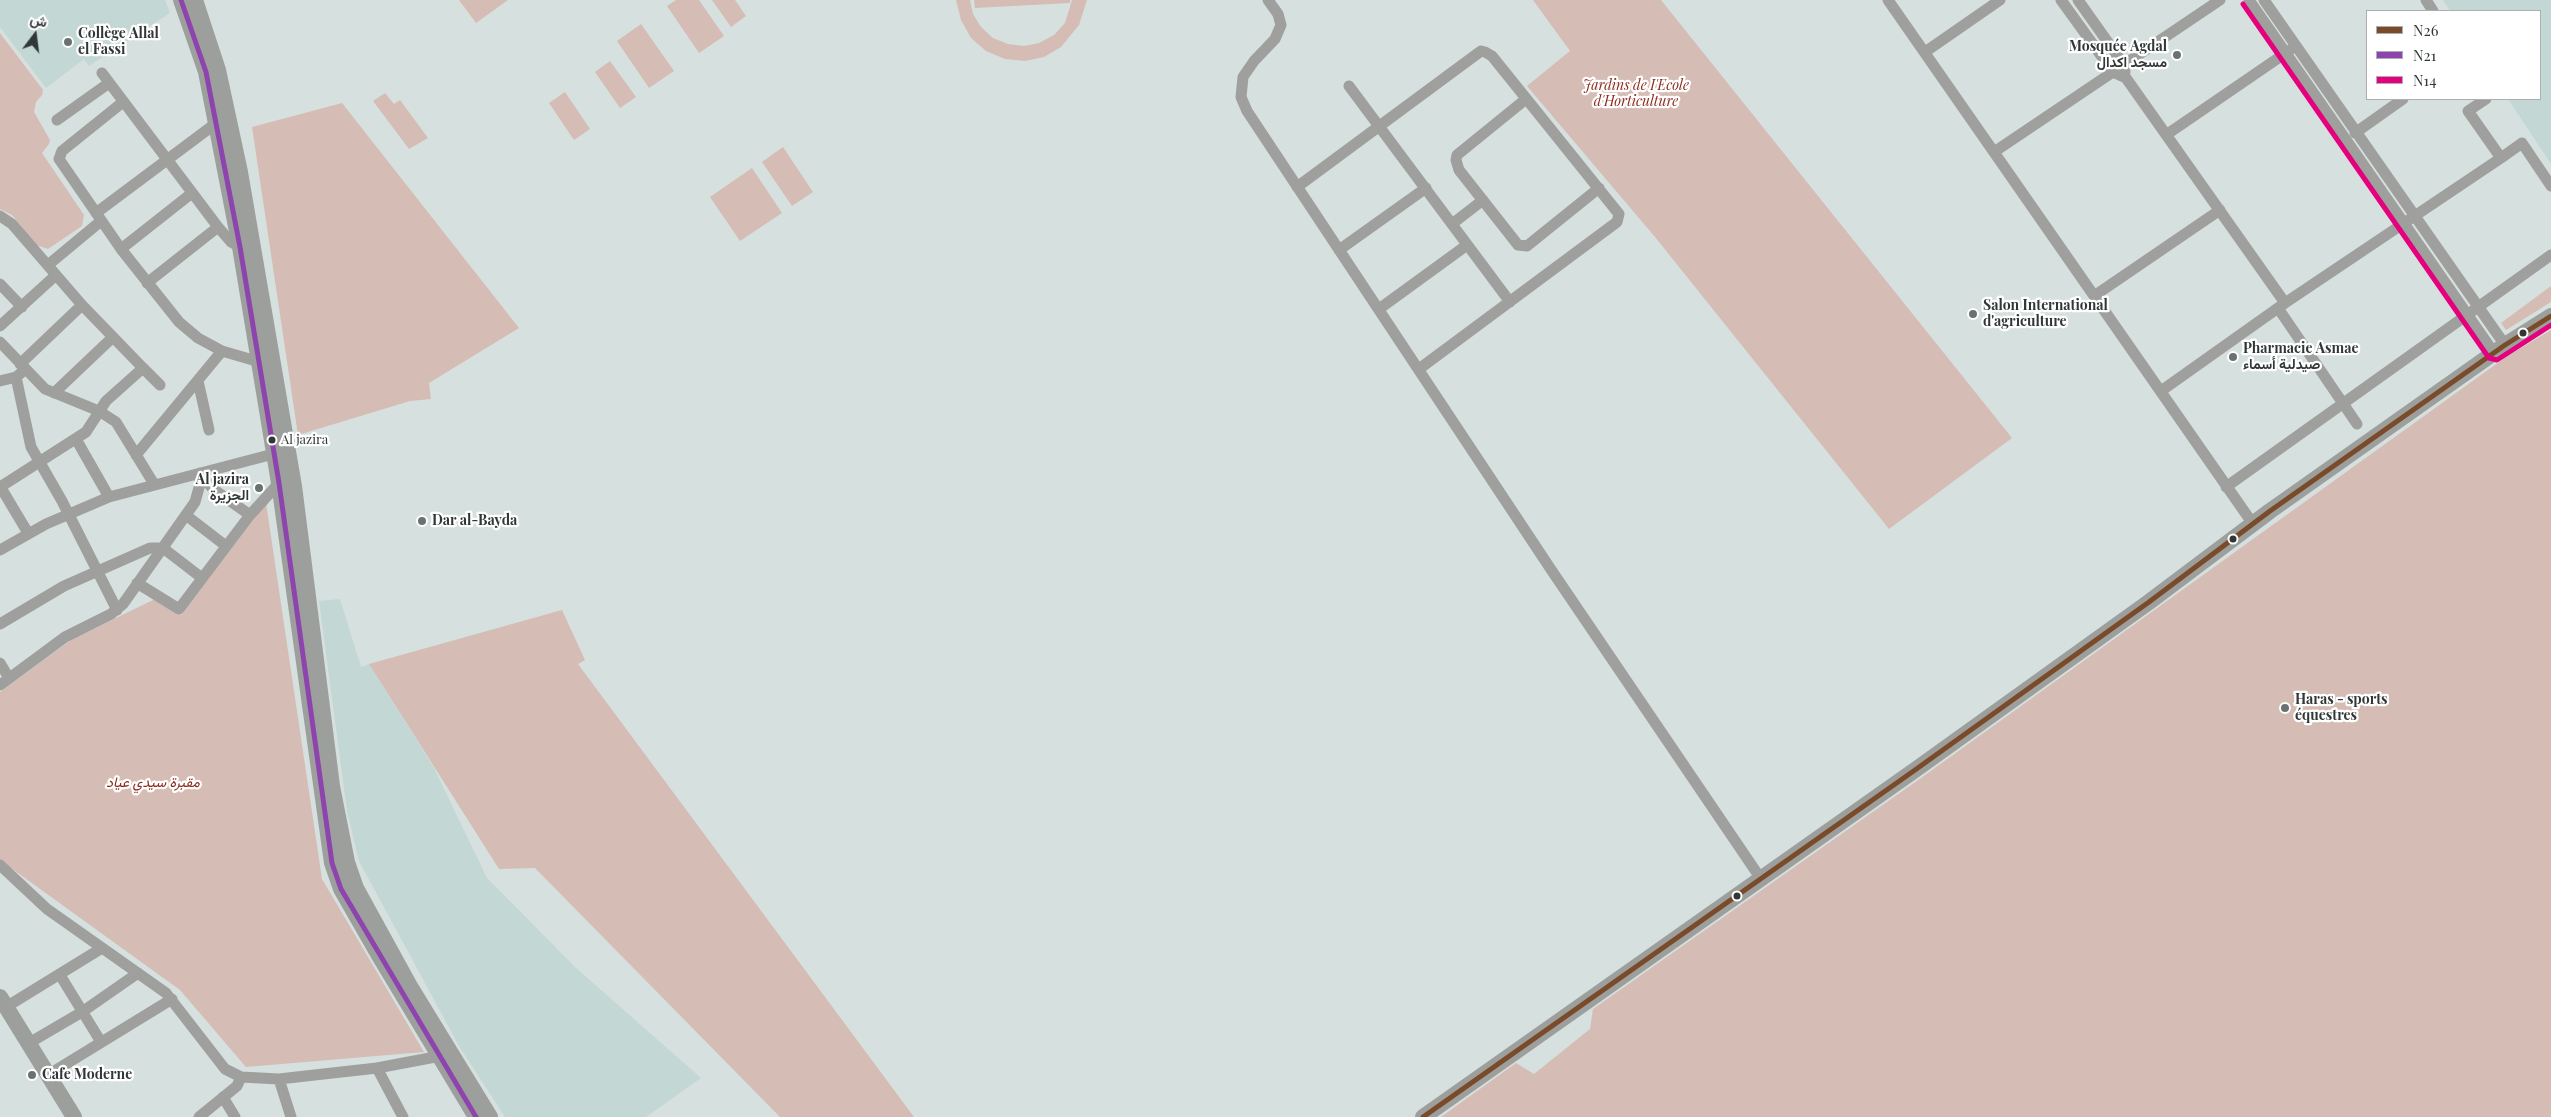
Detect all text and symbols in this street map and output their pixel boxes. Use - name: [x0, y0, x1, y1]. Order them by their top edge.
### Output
- text: ش: [28, 9, 50, 31]
- north arrow: [10, 10, 60, 60]
- legend: [2366, 10, 2541, 100]
- text: N26: [2413, 20, 2439, 40]
- place label: Collège Allal el Fassi: [78, 26, 159, 58]
- marker: Collège Allal el Fassi: [62, 36, 74, 48]
- place label: Mosquée Agdal مسجد اكدال: [2069, 39, 2167, 72]
- text: N21: [2413, 45, 2436, 65]
- marker: Mosquée Agdal مسجد اكدال: [2171, 49, 2183, 61]
- text: N14: [2413, 70, 2437, 90]
- park label: Jardins de I'Ecole d'Horticulture: [1583, 78, 1689, 110]
- place label: Salon International d'agriculture: [1983, 298, 2108, 331]
- marker: Salon International d'agriculture: [1967, 308, 1979, 320]
- unlabelled marker: [2518, 328, 2528, 338]
- place label: Pharmacie Asmae صيدلية أسماء: [2243, 341, 2359, 374]
- marker: Pharmacie Asmae صيدلية أسماء: [2227, 351, 2239, 363]
- place label: Al jazira: [281, 432, 328, 448]
- marker: Al jazira: [267, 435, 277, 445]
- place label: Al jazira الجزيرة: [196, 472, 249, 504]
- marker: Al jazira الجزيرة: [253, 482, 265, 494]
- place label: Dar al-Bayda: [432, 513, 517, 529]
- marker: Dar al-Bayda: [416, 515, 428, 527]
- unlabelled marker: [2228, 534, 2238, 544]
- place label: Haras - sports équestres: [2295, 692, 2388, 724]
- marker: Haras - sports équestres: [2279, 702, 2291, 714]
- park label: مقبرة سيدي عياد: [106, 775, 200, 791]
- unlabelled marker: [1732, 891, 1742, 901]
- place label: Cafe Moderne: [42, 1067, 132, 1083]
- marker: Cafe Moderne: [26, 1069, 38, 1081]

